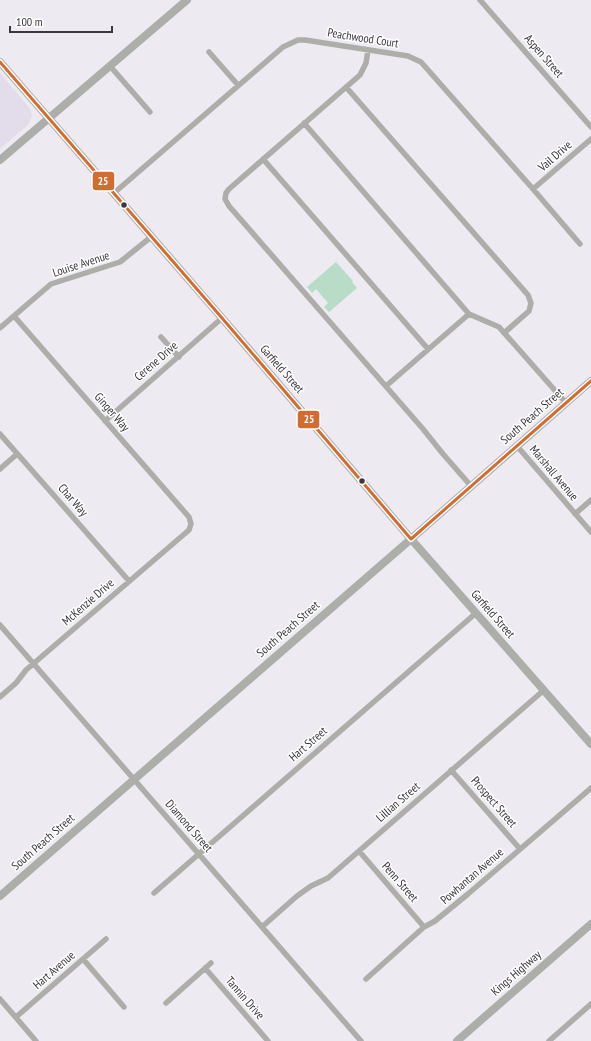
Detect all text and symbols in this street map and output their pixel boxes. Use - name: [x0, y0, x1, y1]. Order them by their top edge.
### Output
- scale bar: [10, 8, 112, 34]
- text: 100 m: [16, 14, 43, 29]
- street label: Peachwood Court: [326, 24, 400, 51]
- street label: Aspen Street: [521, 31, 568, 81]
- street label: Vail Drive: [534, 137, 575, 175]
- line badge: 25: [92, 171, 115, 191]
- text: 25: [98, 174, 108, 188]
- unlabelled marker: [119, 200, 129, 210]
- street label: Louise Avenue: [50, 247, 111, 280]
- street label: Cerene Drive: [131, 338, 181, 384]
- street label: Garfield Street: [257, 341, 308, 397]
- street label: South Peach Street: [497, 384, 567, 447]
- street label: Ginger Way: [91, 389, 134, 435]
- line badge: 25: [297, 410, 320, 429]
- text: 25: [304, 412, 314, 426]
- street label: Marshall Avenue: [527, 442, 582, 504]
- unlabelled marker: [357, 476, 367, 486]
- street label: Char Way: [55, 480, 92, 519]
- street label: McKenzie Drive: [59, 575, 117, 628]
- street label: Garfield Street: [468, 586, 519, 642]
- street label: South Peach Street: [253, 597, 323, 660]
- street label: Hart Street: [286, 723, 330, 764]
- street label: Prospect Street: [468, 773, 521, 831]
- street label: Lillian Street: [373, 778, 423, 825]
- street label: Diamond Street: [163, 796, 217, 855]
- street label: South Peach Street: [8, 810, 78, 873]
- street label: Powhantan Avenue: [437, 844, 506, 907]
- street label: Penn Street: [379, 859, 422, 905]
- street label: Kings Highway: [488, 946, 544, 998]
- street label: Hart Avenue: [30, 947, 78, 992]
- street label: Tannin Drive: [223, 973, 268, 1022]

